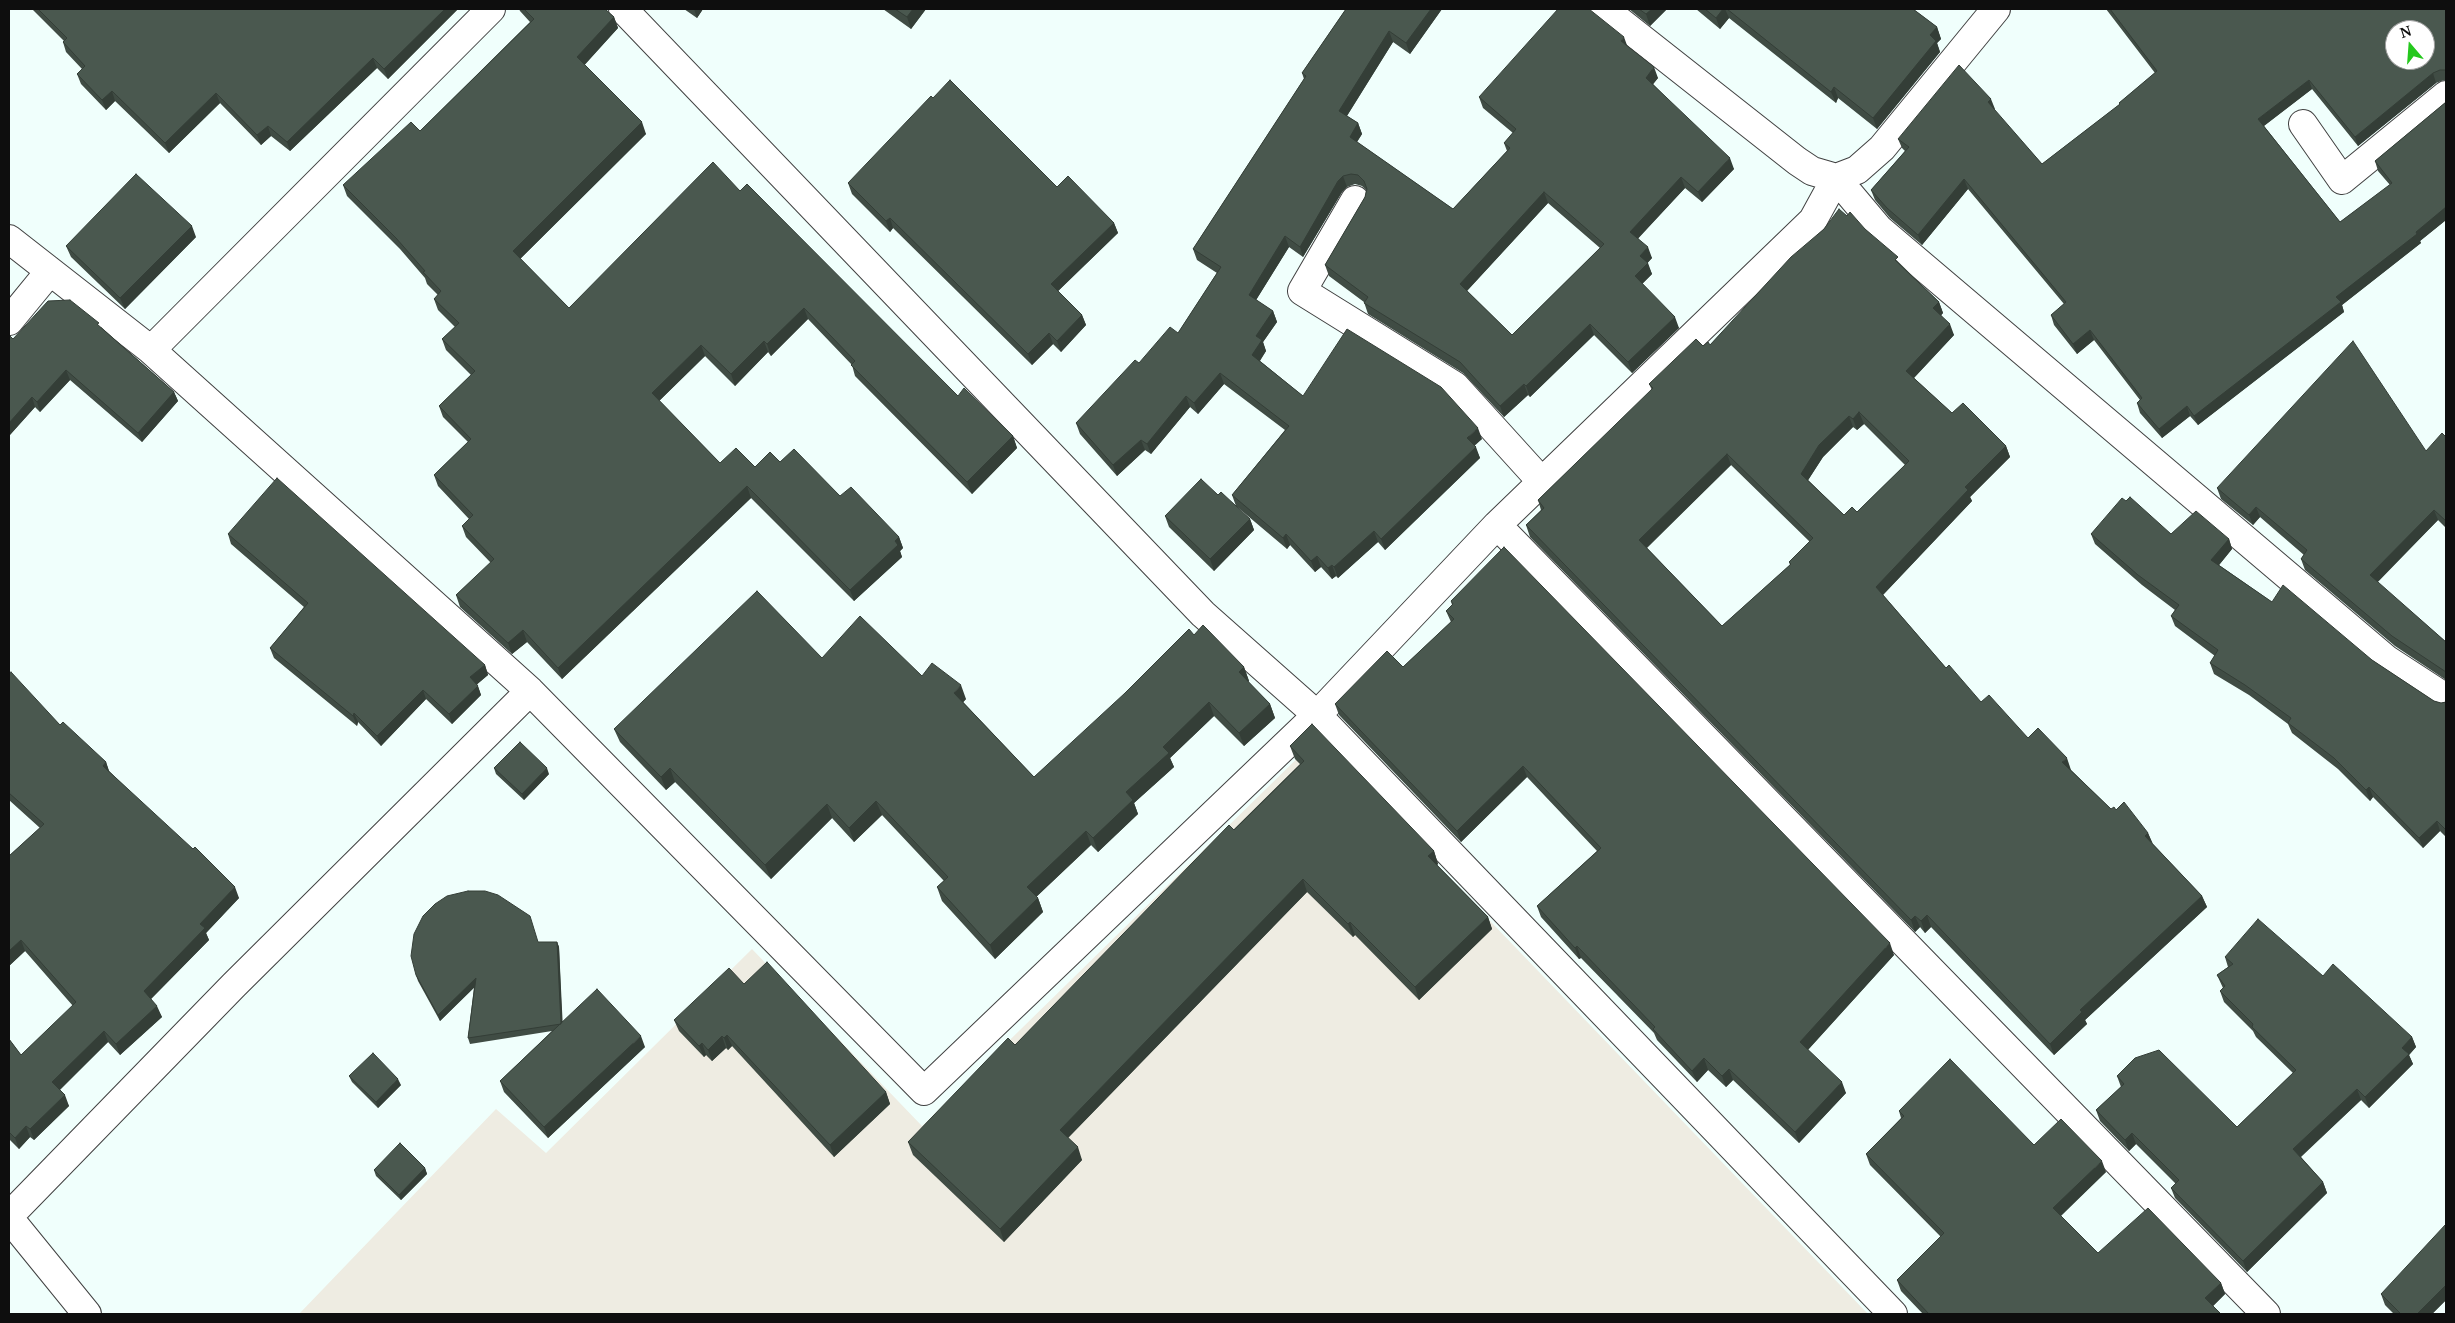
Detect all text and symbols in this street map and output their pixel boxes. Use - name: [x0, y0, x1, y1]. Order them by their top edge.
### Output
- north arrow: [2385, 20, 2435, 70]
- text: N: [2397, 20, 2414, 42]

